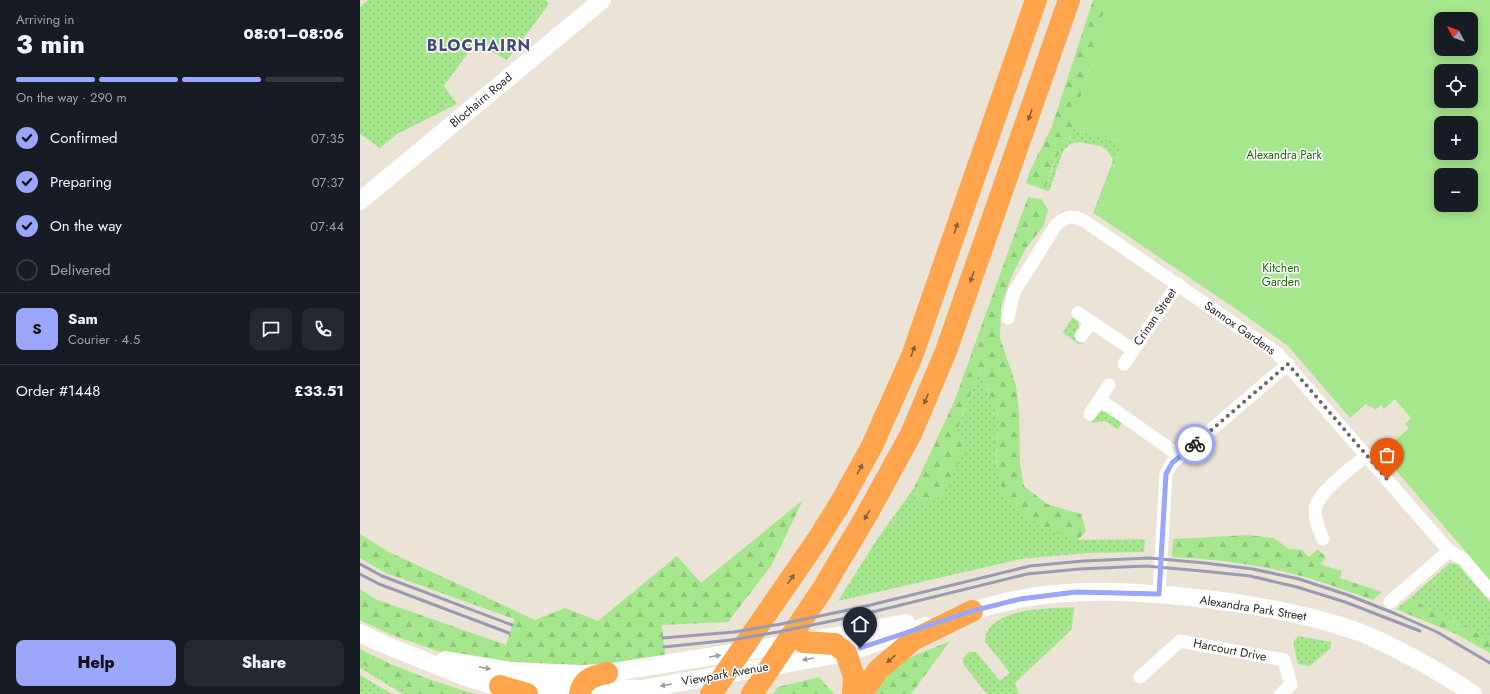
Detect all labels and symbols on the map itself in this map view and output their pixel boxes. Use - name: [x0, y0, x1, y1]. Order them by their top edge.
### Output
- north arrow: [1434, 12, 1478, 56]
- district label: BLOCHAIRN: [427, 34, 531, 57]
- street label: Blochairn Road: [446, 68, 516, 132]
- one-way arrow: [1026, 110, 1032, 122]
- park label: Alexandra Park: [1246, 146, 1322, 164]
- one-way arrow: [954, 222, 960, 234]
- park label: Kitchen Garden: [1262, 259, 1300, 291]
- one-way arrow: [969, 272, 975, 284]
- street label: Crinan Street: [1129, 284, 1181, 349]
- street label: Sannox Gardens: [1201, 297, 1279, 359]
- one-way arrow: [911, 344, 917, 356]
- one-way arrow: [923, 393, 929, 404]
- courier: [1175, 424, 1215, 464]
- pin: [1370, 438, 1404, 479]
- one-way arrow: [857, 463, 863, 475]
- one-way arrow: [864, 509, 871, 520]
- one-way arrow: [787, 574, 795, 585]
- street label: Alexandra Park Street: [1198, 591, 1308, 625]
- pin: [843, 607, 877, 648]
- street label: Harcourt Drive: [1192, 634, 1268, 666]
- one-way arrow: [709, 653, 721, 659]
- one-way arrow: [886, 654, 896, 664]
- street label: Viewpark Avenue: [680, 657, 770, 691]
- one-way arrow: [801, 657, 814, 663]
- one-way arrow: [478, 665, 491, 671]
- one-way arrow: [660, 682, 672, 688]

